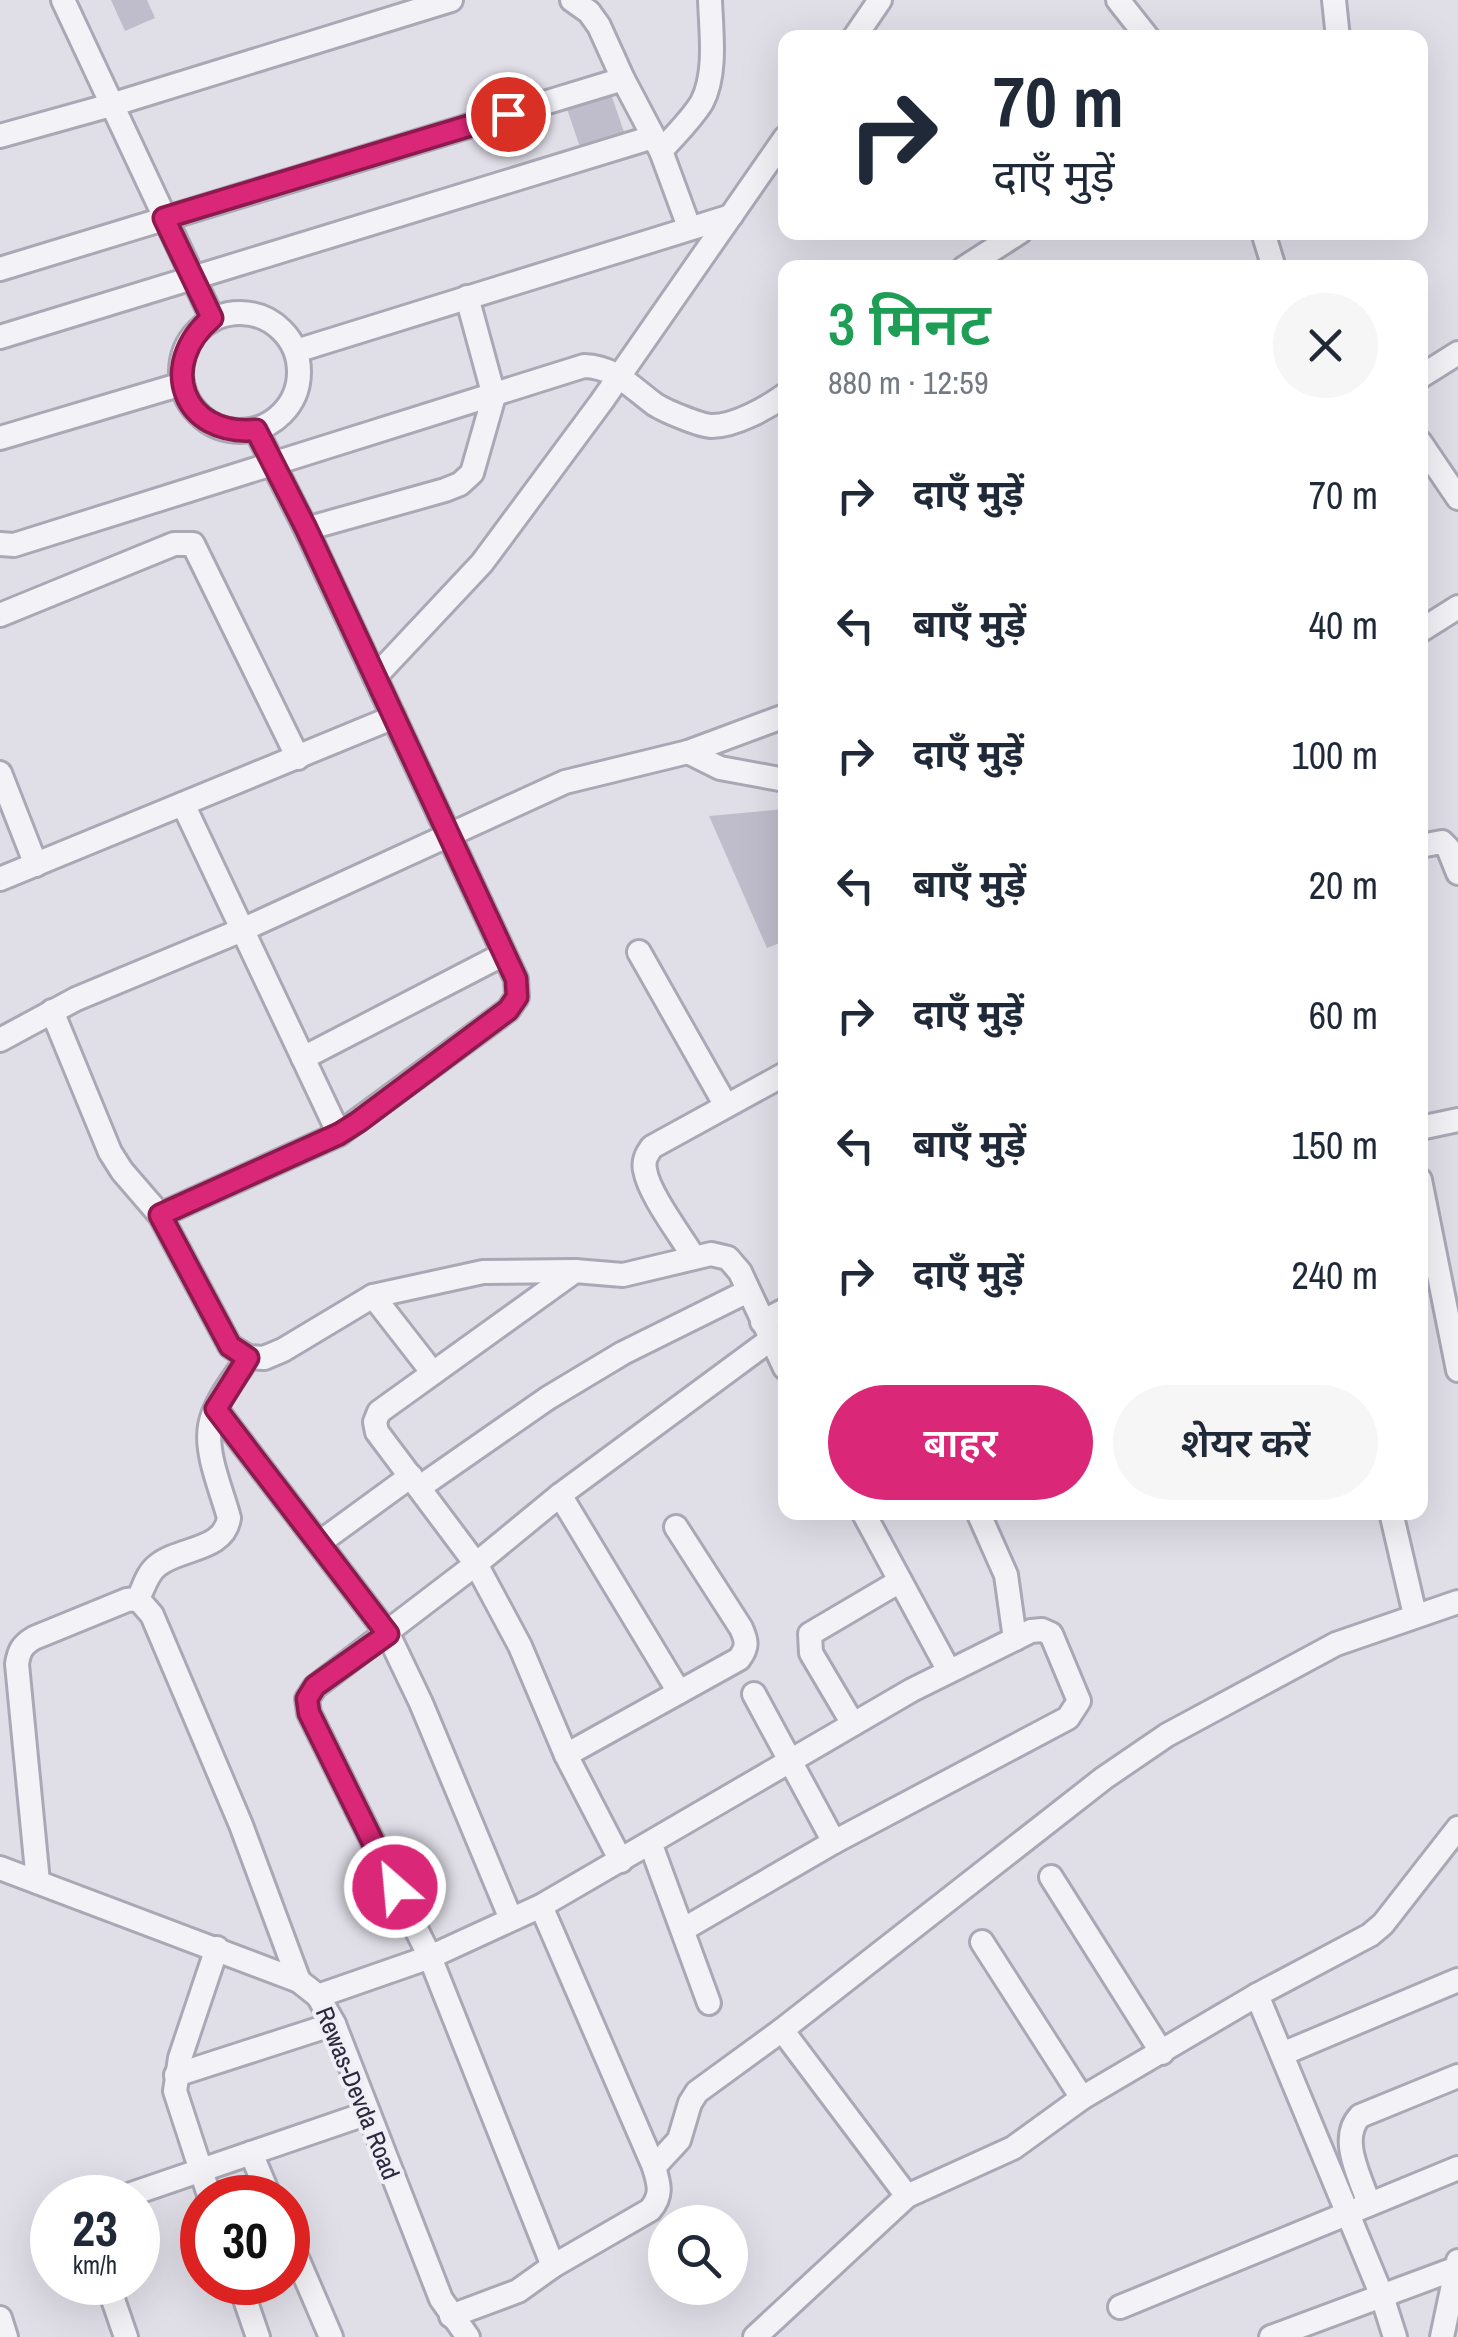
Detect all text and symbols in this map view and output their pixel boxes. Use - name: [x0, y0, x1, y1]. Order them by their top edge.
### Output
- text: 70 m: [993, 55, 1124, 149]
- icon: right: [828, 70, 958, 200]
- pin: [466, 72, 551, 157]
- icon: arrive: [481, 87, 536, 142]
- text: दाएँ मुड़ें: [993, 145, 1115, 206]
- text: 3 मिनट: [828, 283, 991, 364]
- button: close: [1273, 293, 1378, 398]
- text: 880 m · 12:59: [828, 361, 988, 404]
- icon: right: [828, 468, 883, 523]
- text: दाएँ मुड़ें: [913, 468, 1024, 519]
- text: 70 m: [1309, 470, 1378, 521]
- icon: left: [828, 598, 883, 653]
- text: बाएँ मुड़ें: [913, 598, 1026, 649]
- text: 40 m: [1309, 600, 1378, 651]
- icon: right: [828, 728, 883, 783]
- text: दाएँ मुड़ें: [913, 728, 1024, 779]
- text: 100 m: [1291, 730, 1378, 781]
- icon: left: [828, 858, 883, 913]
- text: बाएँ मुड़ें: [913, 858, 1026, 909]
- text: 20 m: [1309, 860, 1378, 911]
- icon: right: [828, 988, 883, 1043]
- text: दाएँ मुड़ें: [913, 988, 1024, 1039]
- text: 60 m: [1309, 990, 1378, 1041]
- icon: left: [828, 1118, 883, 1173]
- text: बाएँ मुड़ें: [913, 1118, 1026, 1169]
- text: 150 m: [1291, 1120, 1378, 1171]
- icon: right: [828, 1248, 883, 1303]
- text: दाएँ मुड़ें: [913, 1248, 1024, 1299]
- text: 240 m: [1291, 1250, 1378, 1301]
- button: बाहर: [828, 1385, 1093, 1500]
- button: शेयर करें: [1113, 1385, 1378, 1500]
- position arrow: [343, 1835, 447, 1939]
- street label: Rewas-Devda Road: [308, 2002, 408, 2184]
- speed limit sign: 30: [180, 2175, 310, 2305]
- text: 23: [72, 2194, 118, 2262]
- map controls: [648, 2205, 748, 2305]
- button: search: [648, 2205, 748, 2305]
- text: km/h: [73, 2248, 117, 2282]

